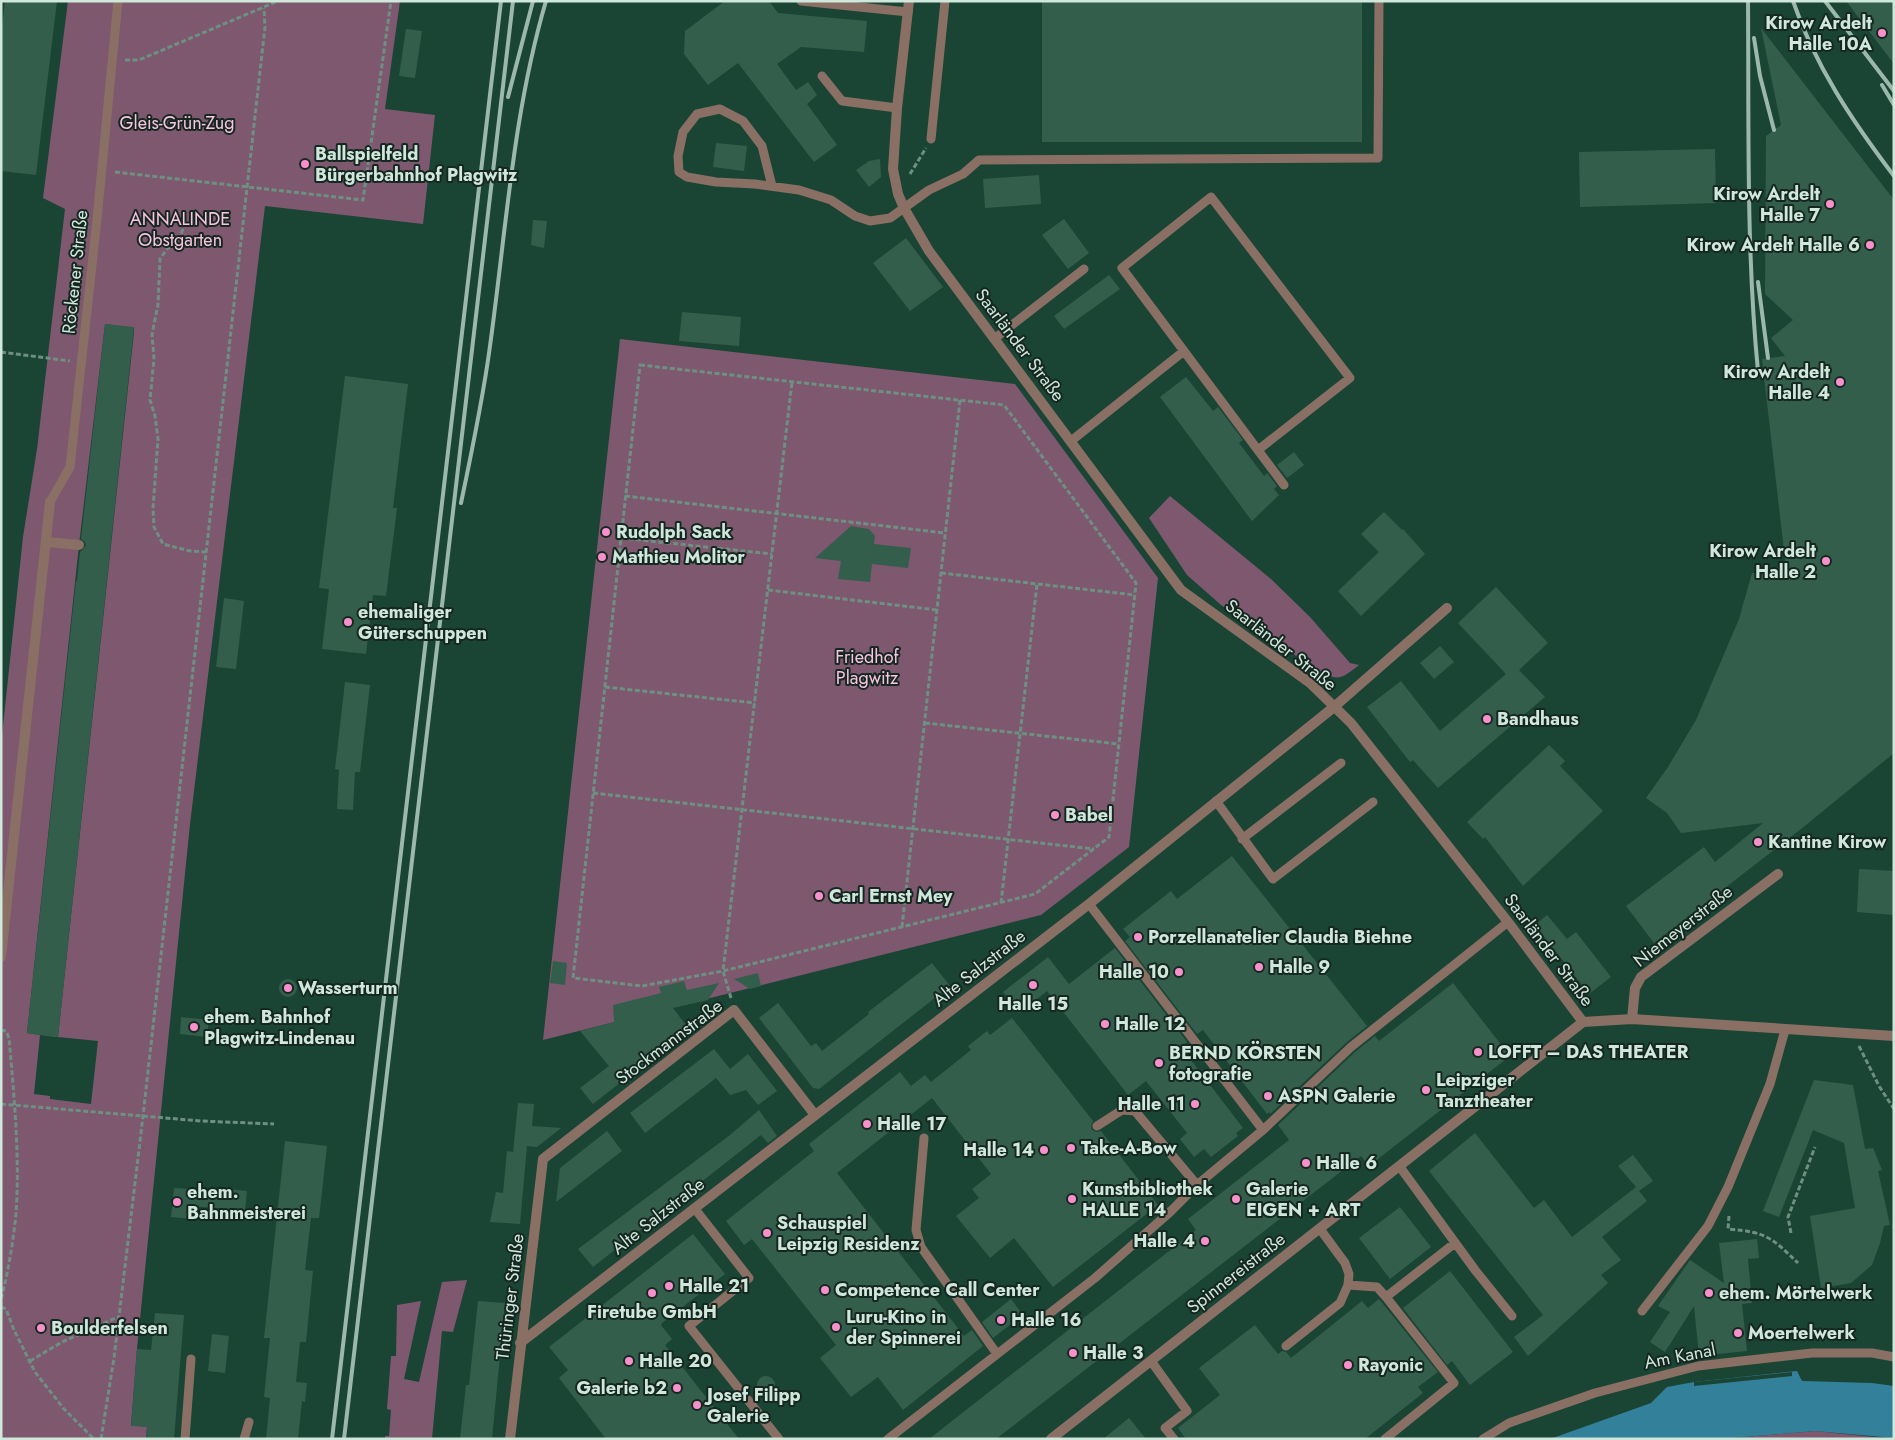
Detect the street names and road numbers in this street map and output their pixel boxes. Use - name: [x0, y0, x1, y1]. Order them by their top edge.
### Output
- street label: Röckener Straße: [56, 209, 94, 335]
- street label: Saarländer Straße: [969, 283, 1071, 407]
- street label: Saarländer Straße: [1220, 593, 1342, 697]
- street label: Niemeyerstraße: [1628, 879, 1738, 973]
- street label: Saarländer Straße: [1498, 888, 1600, 1012]
- street label: Alte Salzstraße: [927, 923, 1031, 1013]
- street label: Stockmannstraße: [610, 993, 728, 1091]
- street label: Alte Salzstraße: [606, 1171, 710, 1261]
- street label: Spinnereistraße: [1181, 1226, 1291, 1320]
- street label: Thüringer Straße: [489, 1232, 531, 1362]
- street label: Am Kanal: [1642, 1336, 1718, 1376]

